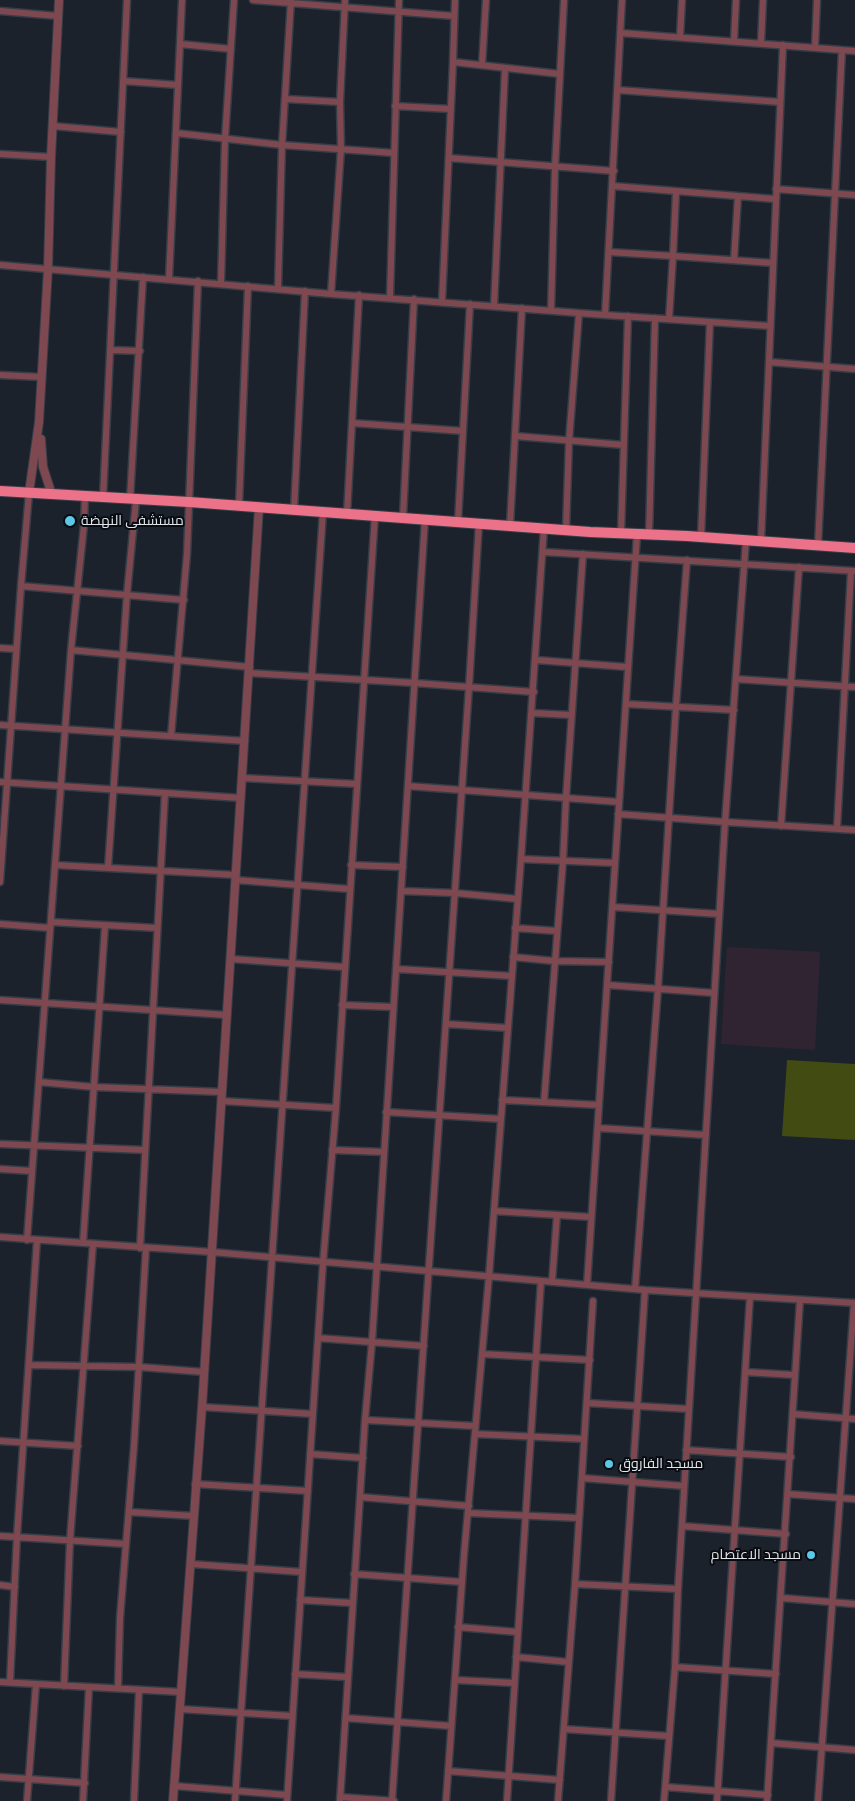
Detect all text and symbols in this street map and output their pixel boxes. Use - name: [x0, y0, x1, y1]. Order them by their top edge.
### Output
- place label: مستشفى النهضة: [81, 513, 184, 529]
- marker: مستشفى النهضة: [63, 514, 77, 528]
- place label: مسجد الفاروق: [619, 1456, 703, 1472]
- marker: مسجد الفاروق: [603, 1458, 615, 1470]
- place label: مسجد الاعتصام: [711, 1547, 801, 1563]
- marker: مسجد الاعتصام: [805, 1549, 817, 1561]

